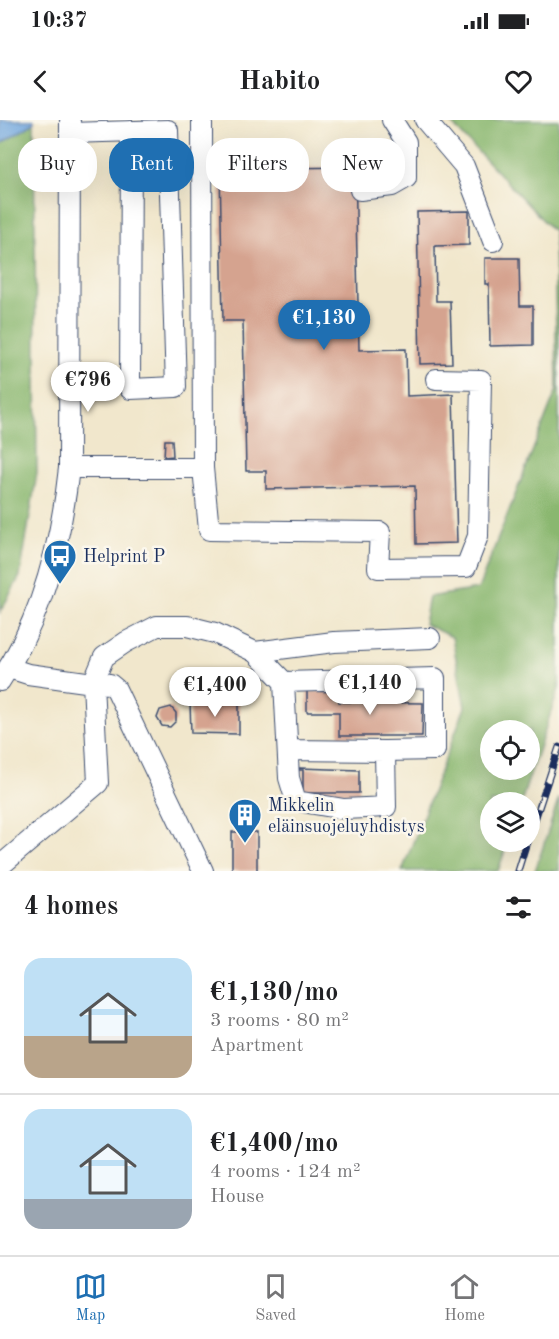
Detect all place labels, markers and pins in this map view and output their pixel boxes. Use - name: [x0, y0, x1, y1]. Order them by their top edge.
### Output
- pin: €1,130: [275, 300, 373, 351]
- pin: €796: [52, 362, 124, 413]
- bus stop icon: Helprint P: [42, 538, 78, 585]
- place label: Helprint P: [83, 548, 165, 566]
- pin: €1,140: [321, 665, 419, 716]
- pin: €1,400: [166, 667, 264, 718]
- building icon: Mikkelin eläinsuojeluyhdistys: [227, 797, 263, 844]
- place label: Mikkelin eläinsuojeluyhdistys: [268, 797, 425, 836]

